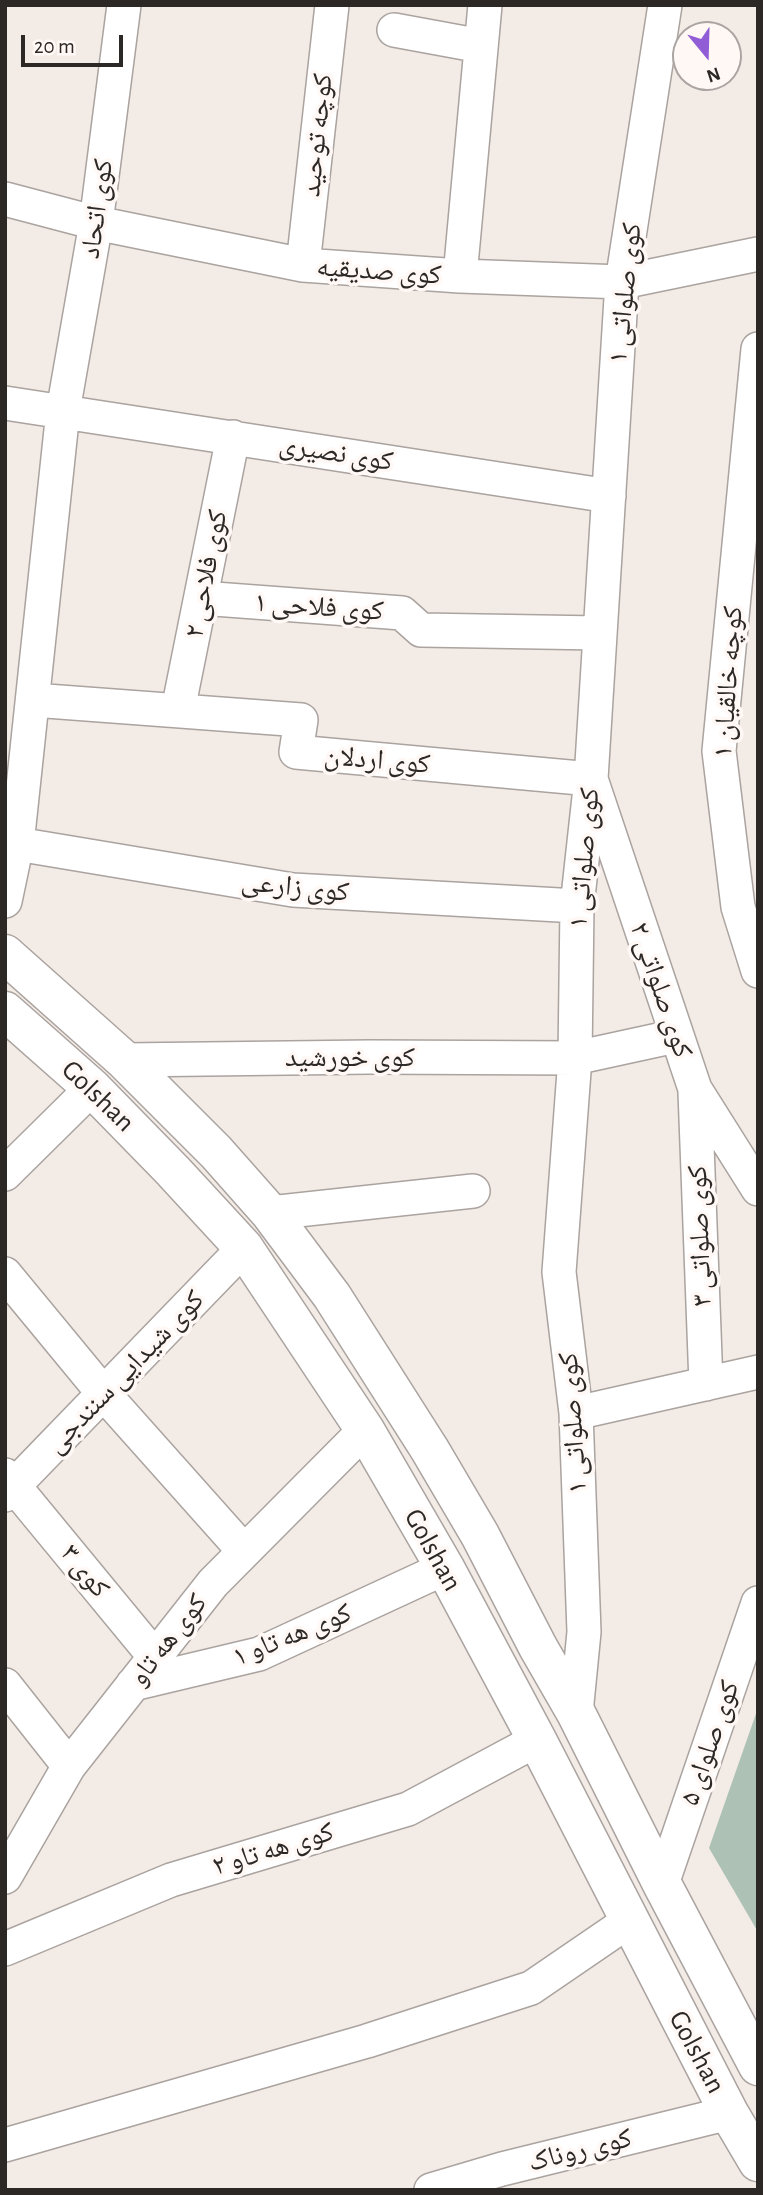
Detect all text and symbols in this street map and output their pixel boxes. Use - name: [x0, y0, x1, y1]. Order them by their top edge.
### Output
- scale bar: [24, 21, 126, 65]
- north arrow: [672, 21, 742, 91]
- text: 20 m: [34, 36, 75, 57]
- text: N: [704, 63, 723, 86]
- street label: کوچه توحید: [294, 72, 340, 198]
- street label: کوی اتحاد: [73, 157, 121, 261]
- street label: کوی صلواتی ۱: [601, 221, 649, 365]
- street label: کوی صدیقیه: [315, 250, 443, 292]
- street label: کوی نصیری: [277, 427, 395, 479]
- street label: کوی فلاحی ۲: [177, 507, 235, 641]
- street label: کوی فلاحی ۱: [253, 586, 385, 628]
- street label: کوچه خالقیان ۱: [706, 605, 750, 759]
- street label: کوی اردلان: [322, 739, 432, 781]
- street label: کوی صلواتی ۱: [561, 786, 607, 930]
- street label: کوی زارعی: [239, 865, 351, 909]
- street label: کوی صلواتی ۲: [622, 918, 700, 1062]
- street label: کوی خورشید: [285, 1041, 415, 1075]
- street label: Golshan: [54, 1053, 142, 1139]
- street label: کوی صلواتی ۳: [681, 1165, 719, 1307]
- street label: کوی شیدایی سنندجی: [39, 1283, 211, 1461]
- street label: کوی صلواتی ۱: [551, 1351, 595, 1495]
- street label: Golshan: [397, 1503, 469, 1597]
- street label: کوی ۳: [53, 1537, 117, 1605]
- street label: کوی هه تاو: [122, 1587, 214, 1693]
- street label: کوی هه تاو ۱: [228, 1596, 356, 1674]
- street label: کوی صلوای ۵: [673, 1676, 747, 1810]
- street label: کوی هه تاو ۲: [208, 1815, 338, 1883]
- street label: Golshan: [661, 2005, 733, 2099]
- street label: کوی روناک: [525, 2121, 635, 2179]

